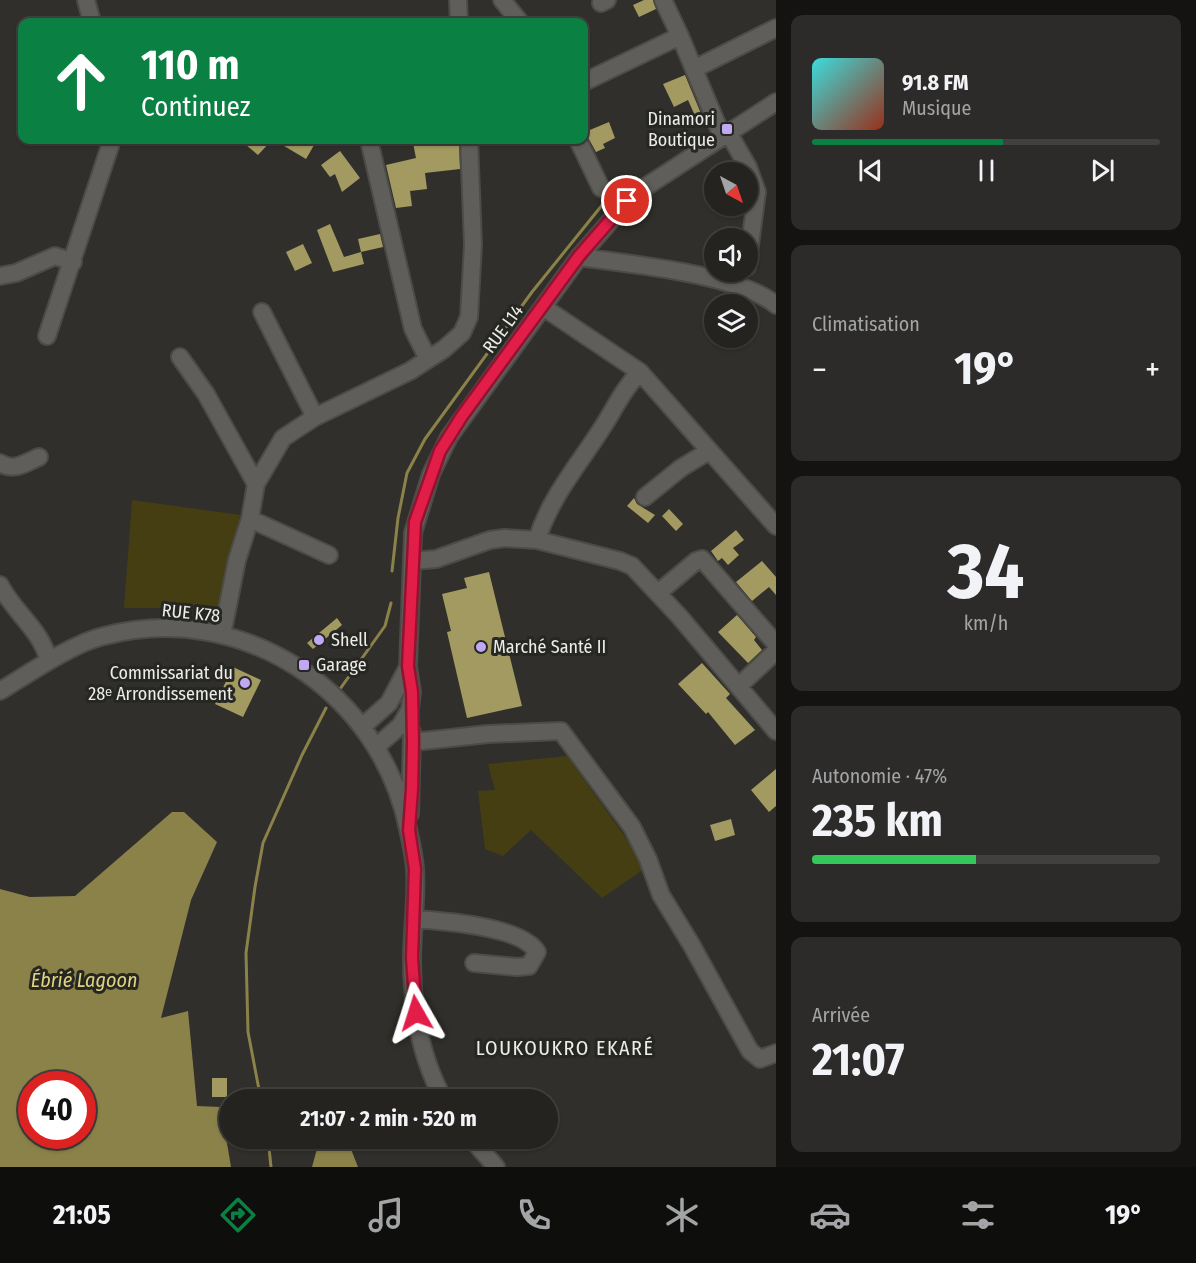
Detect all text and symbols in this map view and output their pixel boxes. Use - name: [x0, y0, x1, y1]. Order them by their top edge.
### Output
- text: 110 m: [141, 40, 240, 90]
- icon: ahead: [42, 42, 120, 120]
- text: 91.8 FM: [902, 69, 969, 96]
- text: Continuez: [141, 91, 250, 123]
- text: Musique: [902, 96, 971, 120]
- place label: Dinamori Boutique: [648, 108, 715, 151]
- marker: Dinamori Boutique: [720, 122, 734, 136]
- icon: previous: [854, 154, 887, 187]
- icon: pause: [970, 154, 1003, 187]
- icon: next: [1086, 154, 1119, 187]
- north arrow: [704, 162, 758, 216]
- map controls: [704, 162, 758, 348]
- pin: [601, 175, 652, 226]
- icon: arrive: [610, 184, 643, 217]
- button: sound: [704, 228, 758, 282]
- button: layers: [704, 294, 758, 348]
- street label: RUE L14: [478, 300, 528, 358]
- text: Climatisation: [812, 312, 920, 336]
- text: 19°: [954, 342, 1018, 396]
- text: −: [812, 350, 827, 390]
- text: +: [1145, 350, 1160, 390]
- text: 34: [948, 525, 1024, 619]
- street label: RUE K78: [161, 599, 221, 627]
- text: km/h: [964, 611, 1008, 635]
- place label: Shell: [331, 629, 368, 651]
- marker: Shell: [312, 633, 326, 647]
- place label: Marché Santé II: [493, 636, 606, 658]
- marker: Marché Santé II: [474, 640, 488, 654]
- place label: Garage: [316, 654, 367, 676]
- marker: Garage: [297, 658, 311, 672]
- place label: Commissariat du 28ᵉ Arrondissement: [88, 662, 233, 705]
- marker: Commissariat du 28ᵉ Arrondissement: [238, 676, 252, 690]
- text: Autonomie · 47%: [812, 764, 947, 788]
- text: 235 km: [812, 794, 943, 848]
- water label: Ébrié Lagoon: [31, 968, 137, 992]
- position arrow: [384, 981, 448, 1045]
- text: Arrivée: [812, 1003, 870, 1027]
- text: 21:07: [812, 1033, 904, 1087]
- district label: LOUKOUKRO EKARÉ: [476, 1036, 654, 1060]
- speed limit sign: 40: [18, 1071, 96, 1149]
- text: 21:07 · 2 min · 520 m: [300, 1105, 477, 1132]
- icon: directions: [217, 1194, 259, 1236]
- icon: music: [365, 1194, 407, 1236]
- icon: phone: [513, 1194, 555, 1236]
- icon: climate: [661, 1194, 703, 1236]
- icon: car: [809, 1194, 851, 1236]
- icon: filters: [957, 1194, 999, 1236]
- text: 21:05: [53, 1199, 111, 1231]
- text: 19°: [1105, 1199, 1143, 1231]

